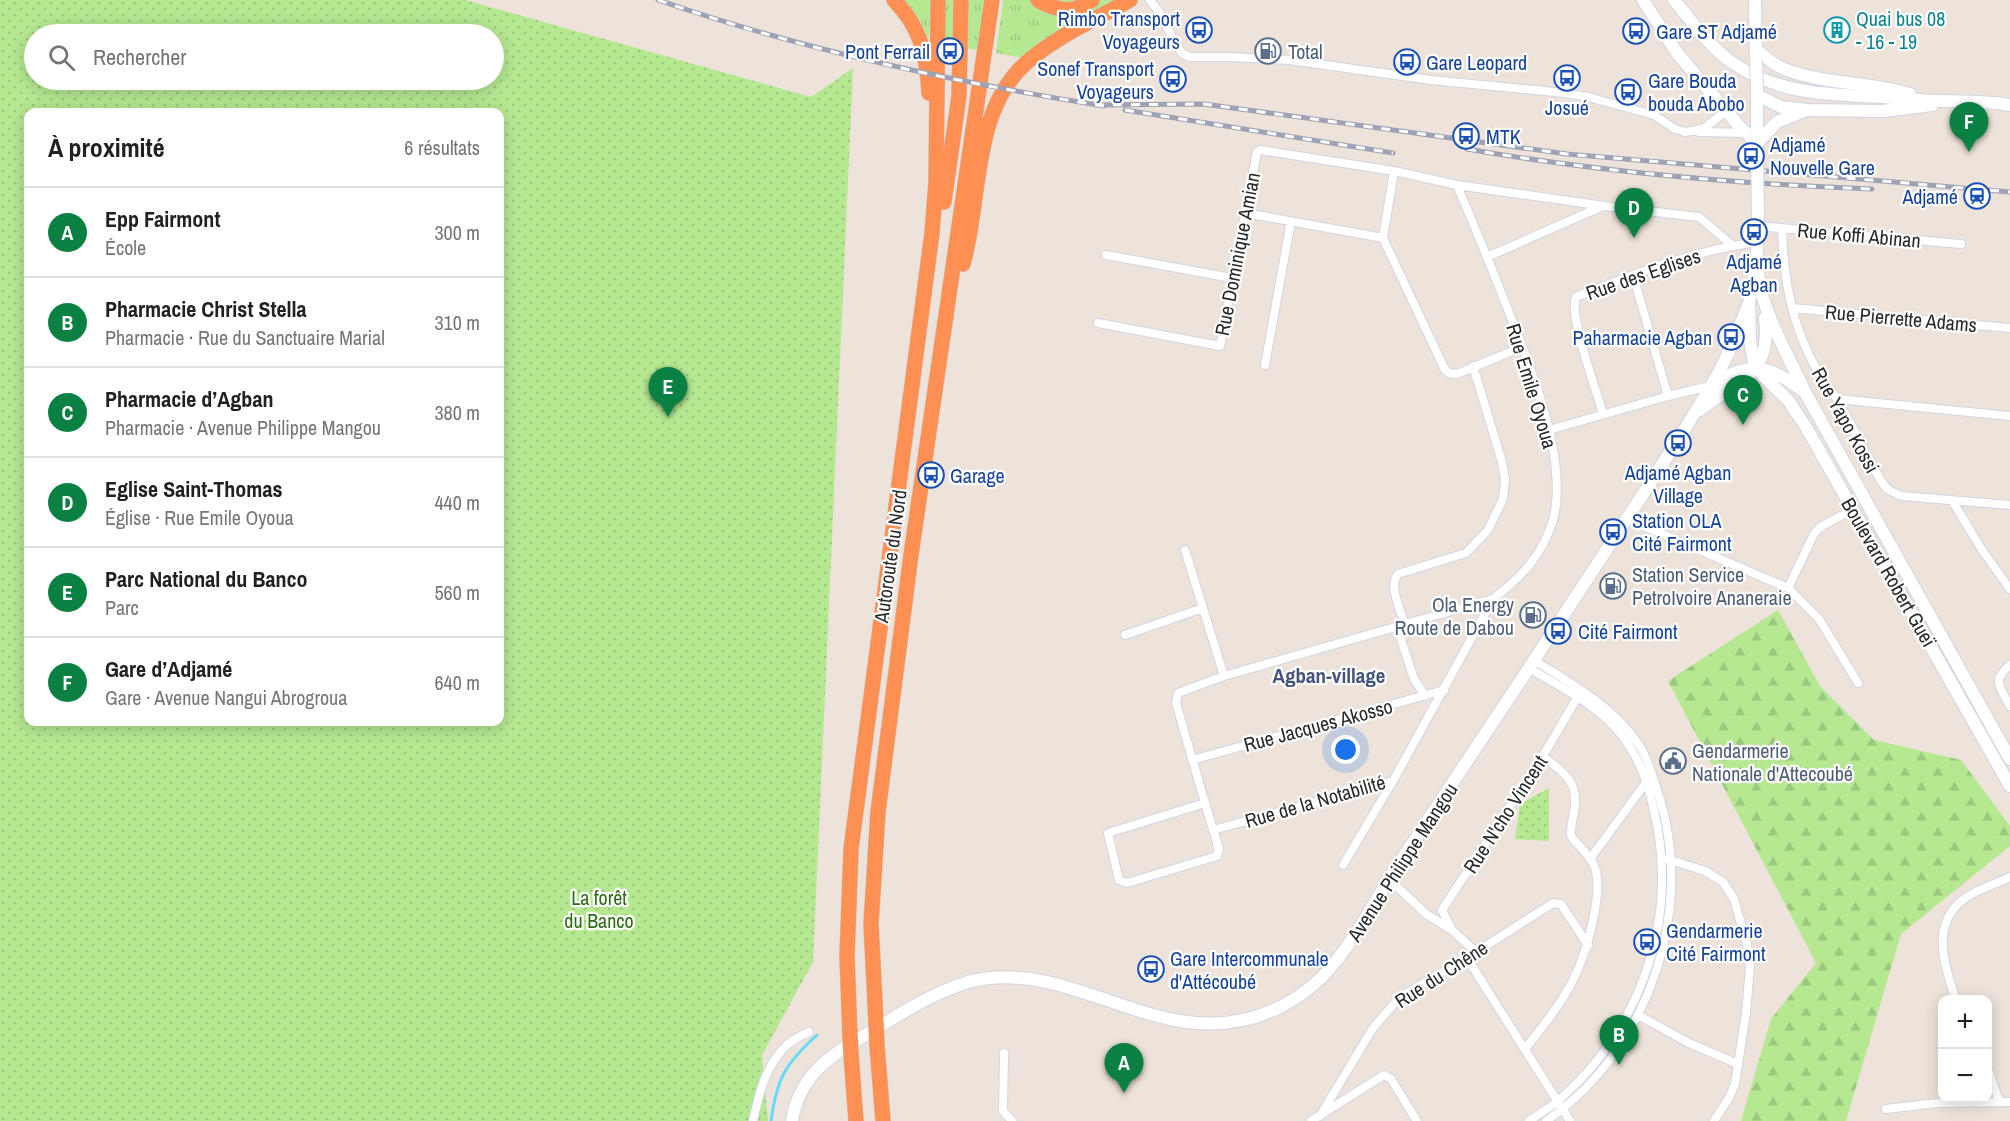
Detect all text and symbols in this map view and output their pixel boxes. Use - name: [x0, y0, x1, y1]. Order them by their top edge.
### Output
- place label: Rimbo Transport Voyageurs: [1058, 5, 1180, 55]
- place label: Quai bus 08 - 16 - 19: [1856, 5, 1945, 55]
- bus stop icon: Rimbo Transport Voyageurs: [1184, 15, 1214, 45]
- building icon: Quai bus 08 - 16 - 19: [1822, 15, 1852, 45]
- bus stop icon: Gare ST Adjamé: [1621, 16, 1651, 46]
- place label: Gare ST Adjamé: [1656, 18, 1777, 45]
- search box: [24, 24, 504, 90]
- bus stop icon: Pont Ferrail: [935, 36, 965, 66]
- fuel station icon: Total: [1253, 36, 1283, 66]
- place label: Pont Ferrail: [845, 38, 930, 65]
- place label: Total: [1288, 38, 1323, 65]
- icon: search: [45, 41, 78, 74]
- text: Rechercher: [93, 42, 186, 72]
- bus stop icon: Gare Leopard: [1392, 47, 1422, 77]
- place label: Gare Leopard: [1426, 49, 1527, 76]
- place label: Sonef Transport Voyageurs: [1037, 55, 1154, 105]
- bus stop icon: Josué: [1552, 63, 1582, 93]
- bus stop icon: Sonef Transport Voyageurs: [1158, 64, 1188, 94]
- place label: Gare Bouda bouda Abobo: [1648, 67, 1745, 117]
- bus stop icon: Gare Bouda bouda Abobo: [1613, 77, 1643, 107]
- place label: Josué: [1545, 94, 1589, 121]
- pin: F: [1950, 102, 1988, 152]
- bus stop icon: MTK: [1451, 121, 1481, 151]
- place label: MTK: [1486, 123, 1521, 150]
- text: À proximité: [48, 130, 165, 165]
- place label: Adjamé Nouvelle Gare: [1769, 131, 1875, 181]
- text: 6 résultats: [404, 134, 480, 161]
- bus stop icon: Adjamé Nouvelle Gare: [1736, 141, 1766, 171]
- street label: Rue Dominique Amian: [1208, 170, 1266, 338]
- station icon: Adjamé: [1962, 181, 1992, 211]
- place label: Adjamé: [1901, 183, 1958, 210]
- pin: D: [1614, 188, 1654, 238]
- text: Epp Fairmont: [105, 204, 220, 234]
- street label: Rue Koffi Abinan: [1796, 216, 1922, 254]
- bus stop icon: Adjamé Agban: [1739, 217, 1769, 247]
- text: A: [62, 219, 73, 246]
- text: 300 m: [434, 219, 480, 246]
- text: École: [105, 234, 146, 261]
- street label: Rue des Eglises: [1582, 242, 1704, 306]
- place label: Adjamé Agban: [1725, 248, 1782, 298]
- text: Pharmacie Christ Stella: [105, 294, 307, 324]
- street label: Rue Pierrette Adams: [1824, 298, 1978, 338]
- text: B: [62, 309, 73, 336]
- text: 310 m: [434, 309, 480, 336]
- street label: Rue Emile Oyoua: [1500, 320, 1564, 452]
- bus stop icon: Paharmacie Agban: [1716, 322, 1746, 352]
- text: Pharmacie · Rue du Sanctuaire Marial: [105, 324, 385, 351]
- place label: Paharmacie Agban: [1573, 324, 1712, 351]
- street label: Rue Yapo Kossi: [1806, 362, 1886, 478]
- pin: E: [648, 368, 688, 417]
- pin: C: [1724, 376, 1762, 425]
- text: Pharmacie d’Agban: [105, 384, 273, 414]
- text: C: [62, 399, 73, 426]
- text: 380 m: [434, 399, 480, 426]
- text: Pharmacie · Avenue Philippe Mangou: [105, 414, 381, 441]
- bus stop icon: Adjamé Agban Village: [1663, 428, 1693, 458]
- place label: Adjamé Agban Village: [1624, 459, 1731, 509]
- bus stop icon: Garage: [916, 460, 946, 490]
- place label: Garage: [950, 462, 1005, 489]
- text: Eglise Saint-Thomas: [105, 474, 282, 504]
- street label: Autoroute du Nord: [867, 488, 913, 625]
- text: D: [62, 489, 73, 516]
- text: 440 m: [434, 489, 480, 516]
- street label: Boulevard Robert Gueï: [1835, 493, 1943, 652]
- text: Église · Rue Emile Oyoua: [105, 504, 294, 531]
- place label: Station OLA Cité Fairmont: [1632, 507, 1732, 557]
- bus stop icon: Station OLA Cité Fairmont: [1598, 517, 1628, 547]
- place label: Station Service PetroIvoire Ananeraie: [1632, 561, 1792, 611]
- text: Parc National du Banco: [105, 564, 308, 594]
- fuel station icon: Station Service PetroIvoire Ananeraie: [1598, 571, 1628, 601]
- text: E: [62, 579, 73, 606]
- text: 560 m: [434, 579, 480, 606]
- place label: Ola Energy Route de Dabou: [1395, 591, 1515, 641]
- text: Parc: [105, 594, 139, 621]
- fuel station icon: Ola Energy Route de Dabou: [1518, 600, 1548, 630]
- bus stop icon: Cité Fairmont: [1543, 616, 1573, 646]
- place label: Cité Fairmont: [1578, 618, 1678, 645]
- text: Gare d’Adjamé: [105, 654, 232, 684]
- district label: Agban-village: [1273, 661, 1385, 690]
- text: F: [62, 669, 73, 696]
- text: 640 m: [434, 669, 480, 696]
- text: Gare · Avenue Nangui Abrogroua: [105, 684, 347, 711]
- street label: Rue Jacques Akosso: [1241, 692, 1395, 758]
- your location: [1331, 735, 1360, 764]
- place label: Gendarmerie Nationale d'Attecoubé: [1692, 737, 1853, 787]
- public building icon: Gendarmerie Nationale d'Attecoubé: [1658, 746, 1688, 776]
- street label: Rue N'cho Vincent: [1457, 749, 1554, 878]
- street label: Rue de la Notabilité: [1242, 768, 1388, 834]
- street label: Avenue Philippe Mangou: [1340, 778, 1463, 947]
- park label: La forêt du Banco: [564, 884, 634, 934]
- place label: Gendarmerie Cité Fairmont: [1666, 917, 1766, 967]
- bus stop icon: Gendarmerie Cité Fairmont: [1632, 927, 1662, 957]
- street label: Rue du Chêne: [1389, 934, 1493, 1014]
- place label: Gare Intercommunale d'Attécoubé: [1170, 945, 1329, 995]
- bus stop icon: Gare Intercommunale d'Attécoubé: [1136, 954, 1166, 984]
- map controls: [1938, 995, 1992, 1103]
- button: +: [1938, 995, 1992, 1049]
- pin: B: [1600, 1016, 1638, 1065]
- pin: A: [1104, 1044, 1144, 1093]
- button: −: [1938, 1049, 1992, 1103]

